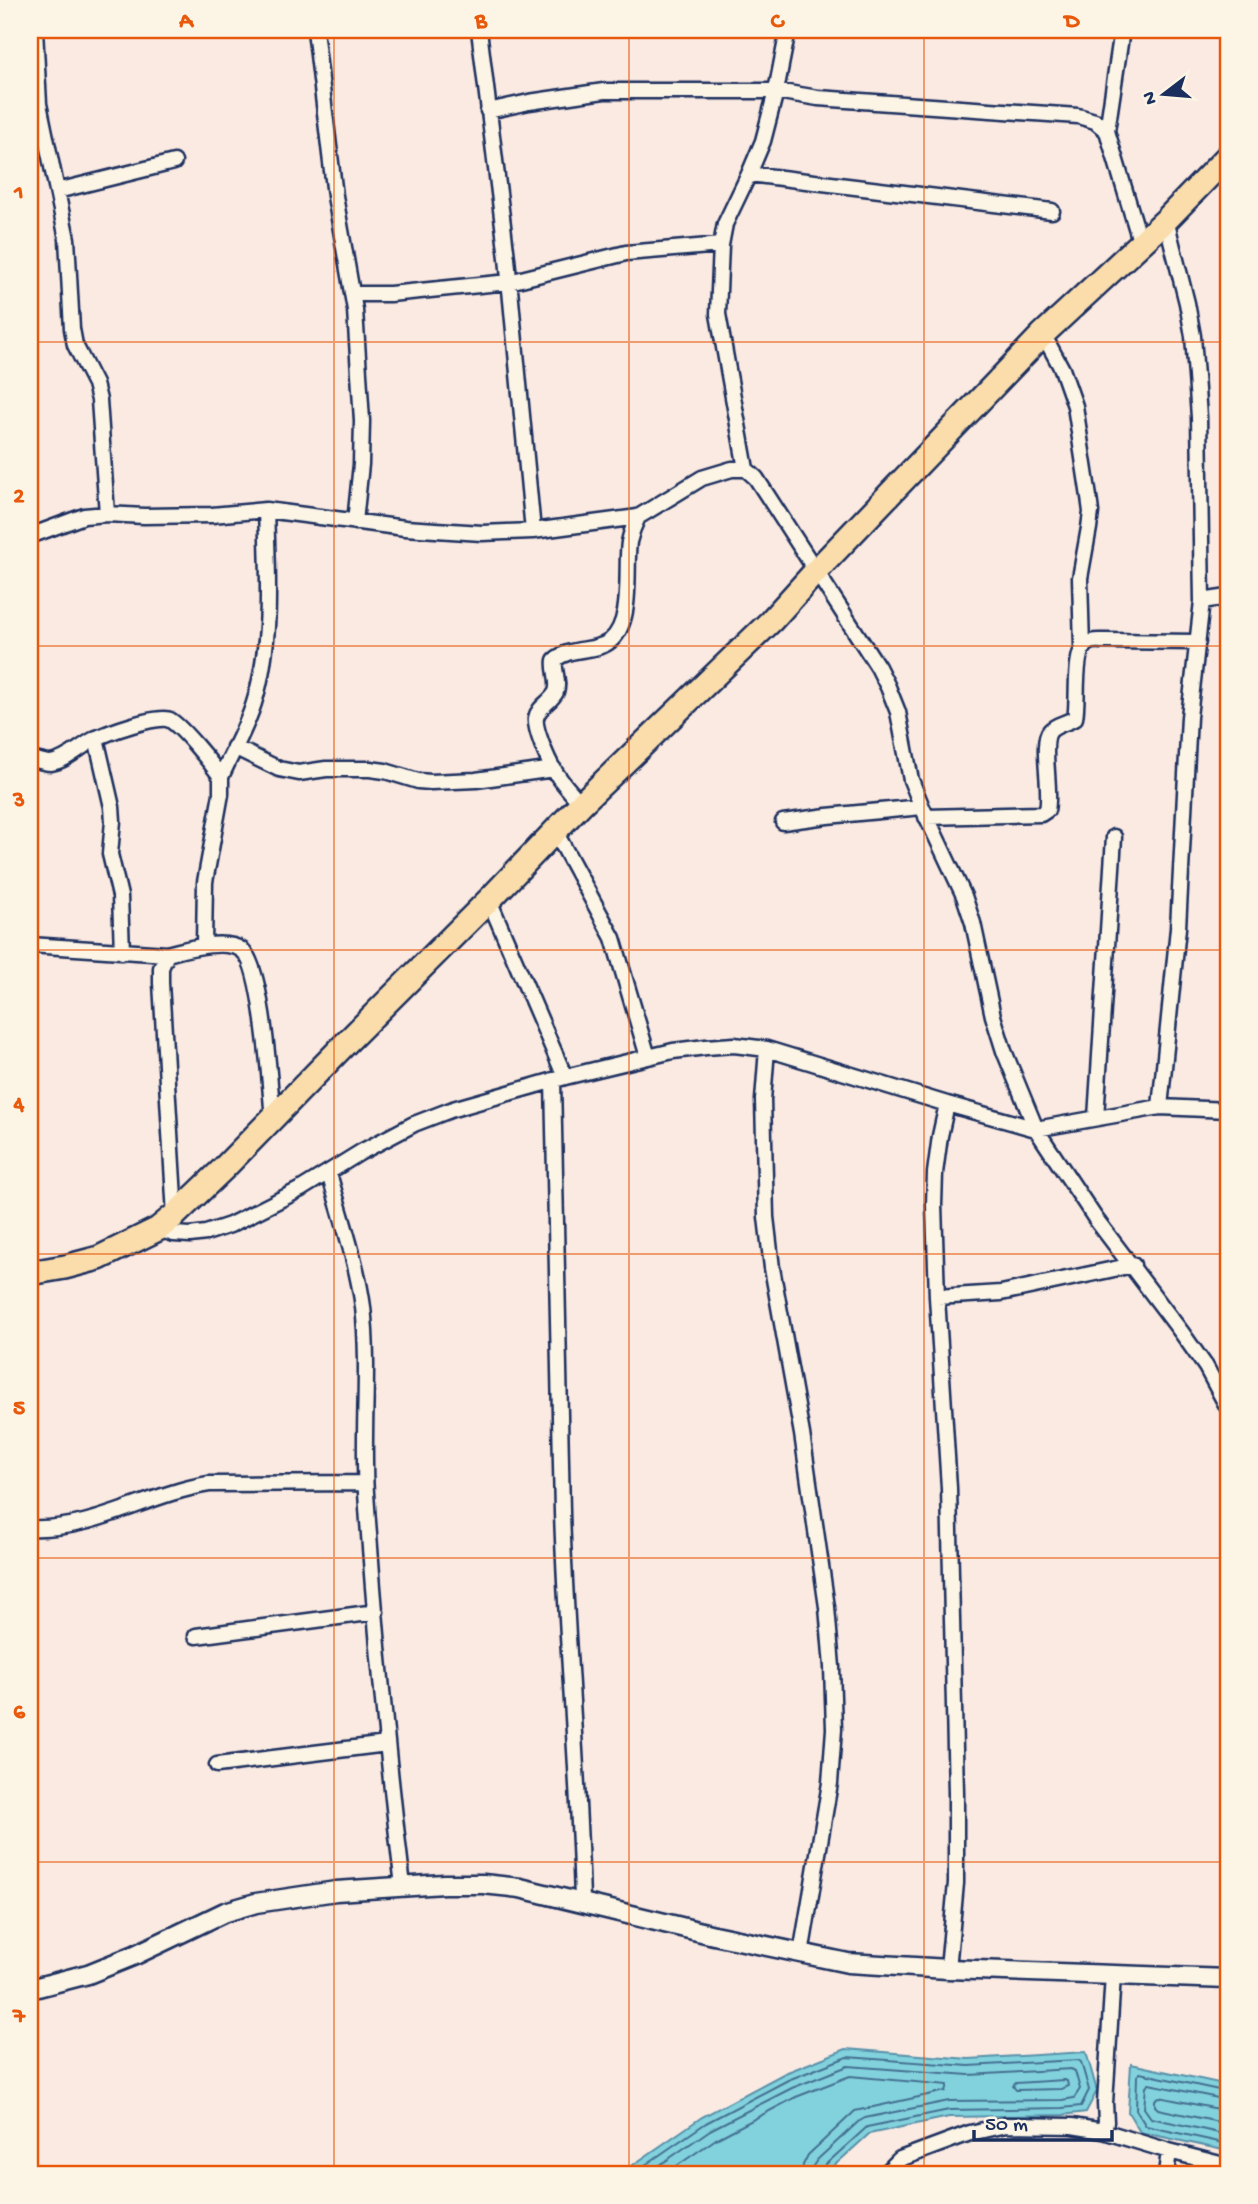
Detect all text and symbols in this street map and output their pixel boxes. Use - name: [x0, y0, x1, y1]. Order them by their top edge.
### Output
- text: A: [178, 9, 194, 36]
- text: B: [474, 9, 488, 36]
- text: C: [771, 9, 786, 36]
- text: D: [1063, 9, 1081, 36]
- north arrow: [1128, 60, 1198, 130]
- text: N: [1138, 89, 1164, 107]
- text: 1: [13, 180, 24, 207]
- text: 2: [13, 484, 25, 511]
- text: 3: [12, 788, 25, 815]
- text: 4: [13, 1092, 25, 1119]
- text: 5: [13, 1396, 25, 1423]
- text: 6: [13, 1700, 26, 1727]
- text: 7: [12, 2004, 26, 2031]
- scale bar: [974, 2099, 1113, 2143]
- text: 50 m: [985, 2114, 1028, 2139]

